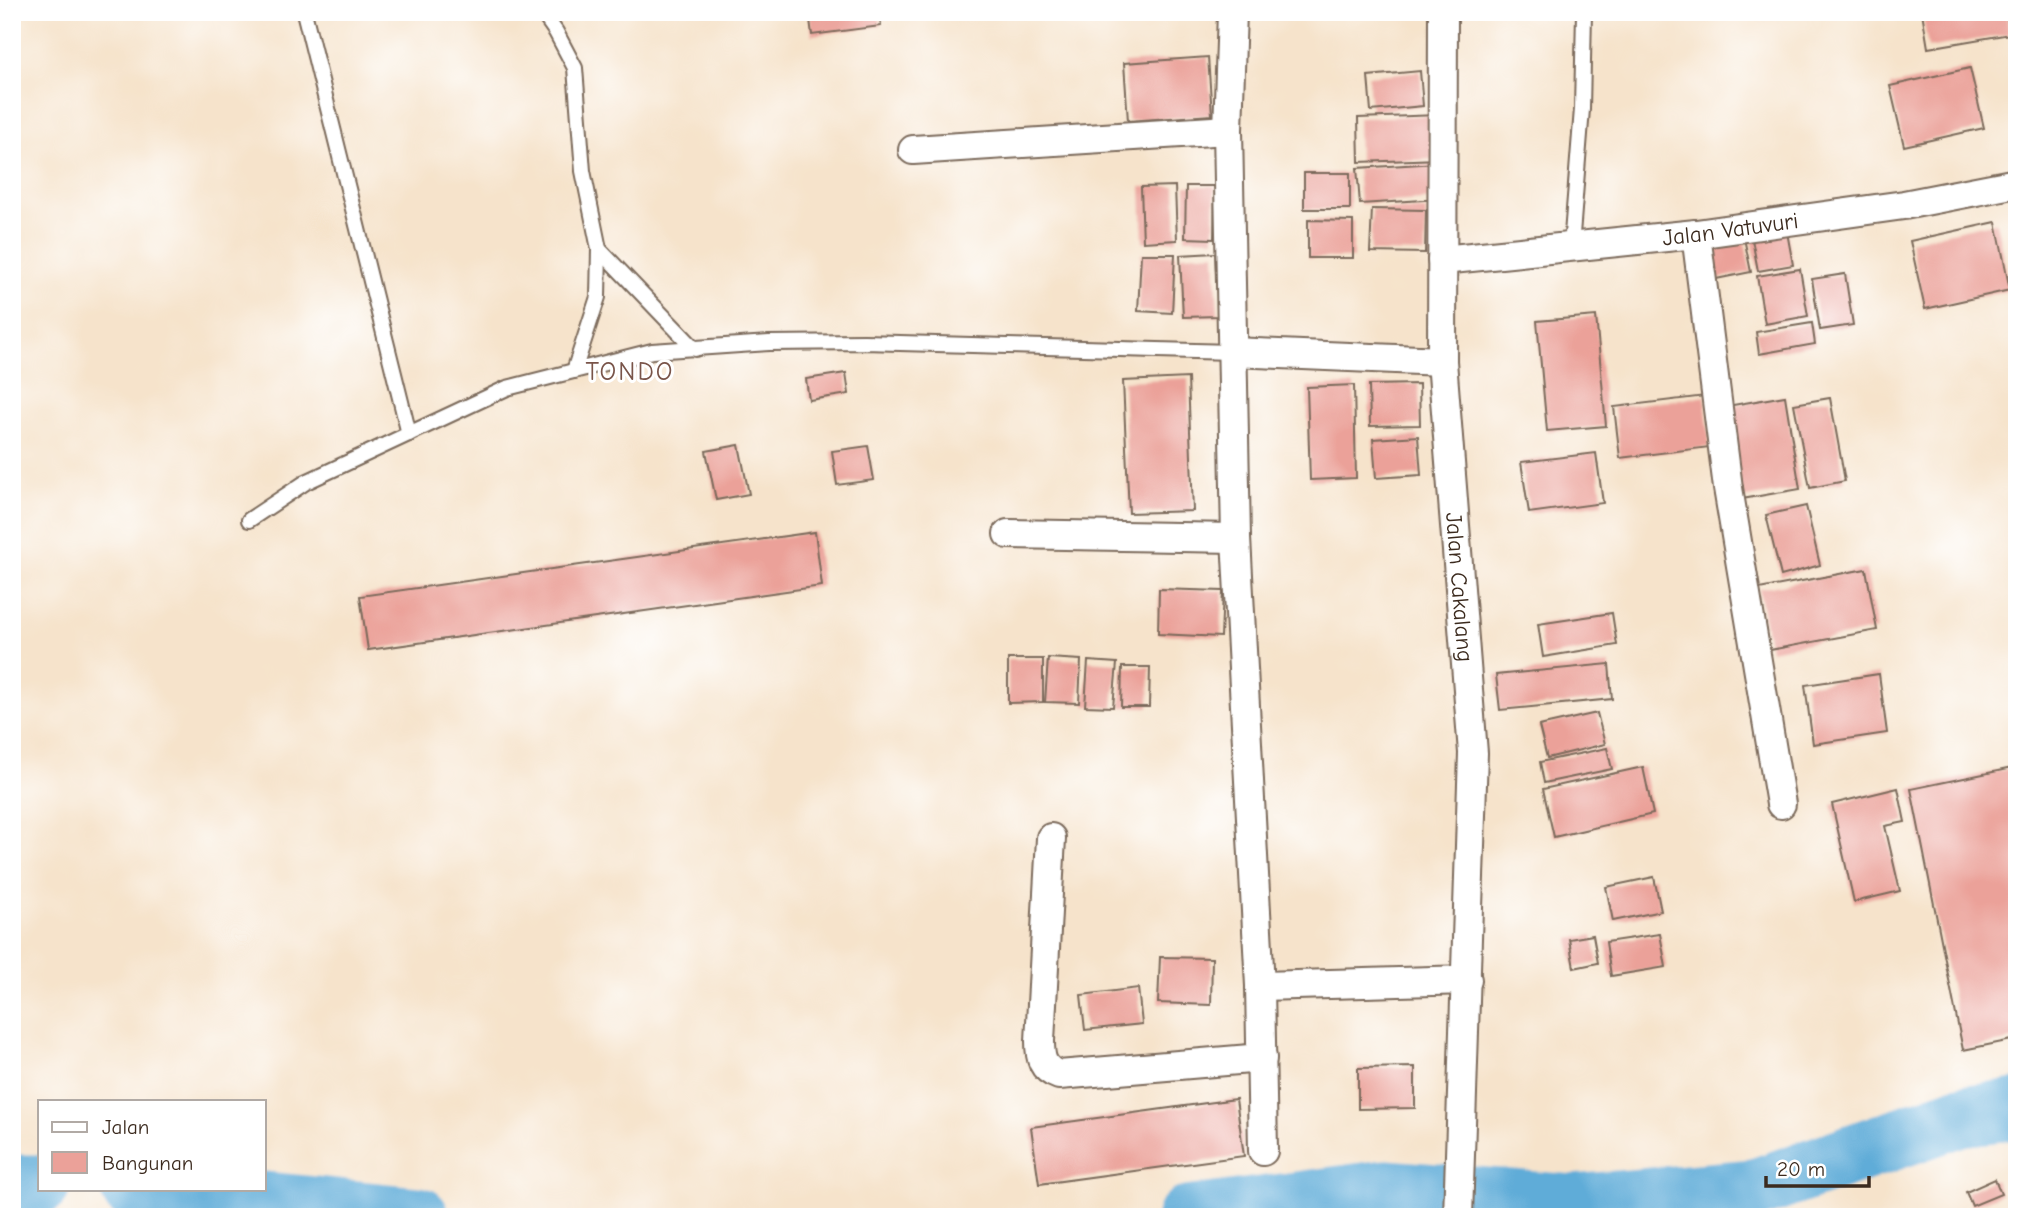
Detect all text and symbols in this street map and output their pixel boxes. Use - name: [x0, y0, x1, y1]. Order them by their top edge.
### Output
- street label: Jalan Vatuvuri: [1661, 206, 1800, 251]
- district label: TONDO: [585, 357, 675, 387]
- street label: Jalan Cakalang: [1441, 511, 1479, 663]
- legend: [38, 1100, 266, 1190]
- text: Jalan: [102, 1115, 149, 1139]
- scale bar: [1766, 1145, 1870, 1189]
- text: Bangunan: [102, 1151, 193, 1175]
- text: 20 m: [1777, 1157, 1825, 1181]

